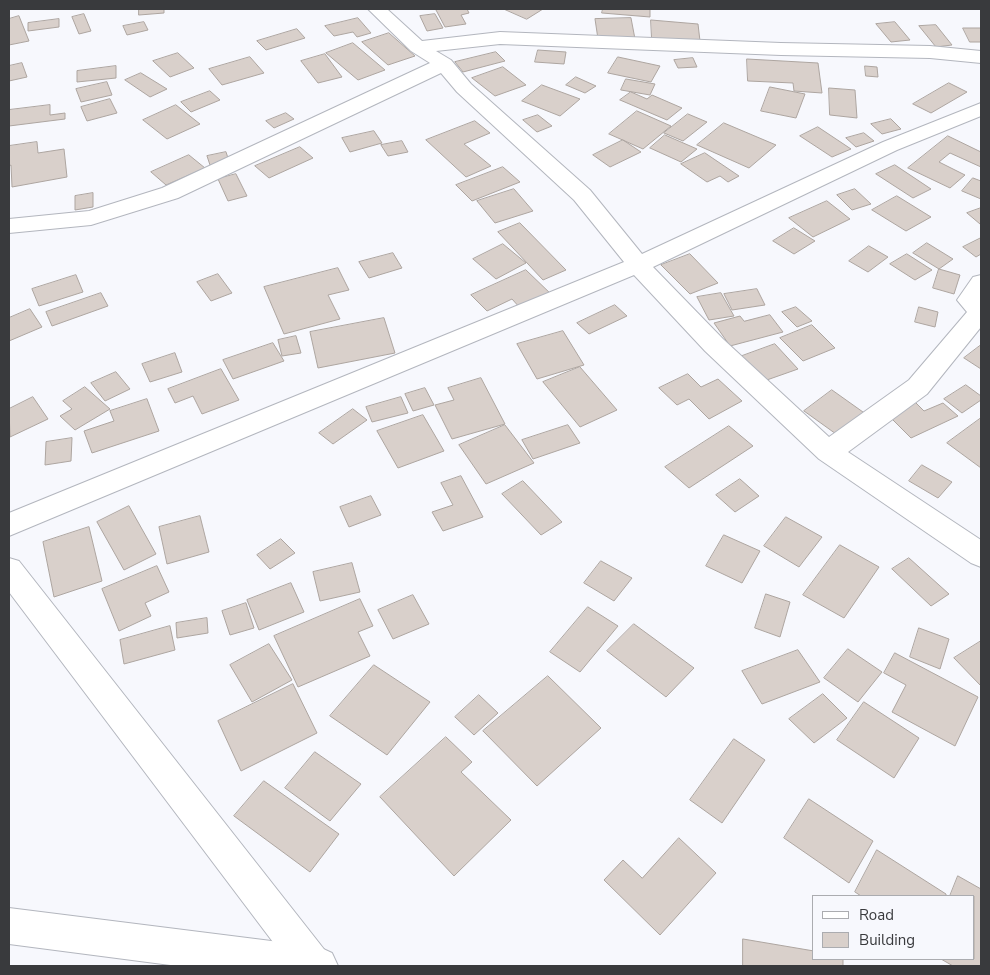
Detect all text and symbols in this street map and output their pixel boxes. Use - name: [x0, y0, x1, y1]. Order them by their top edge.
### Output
- legend: [812, 895, 975, 960]
- text: Road: [859, 905, 894, 925]
- text: Building: [859, 930, 915, 950]

